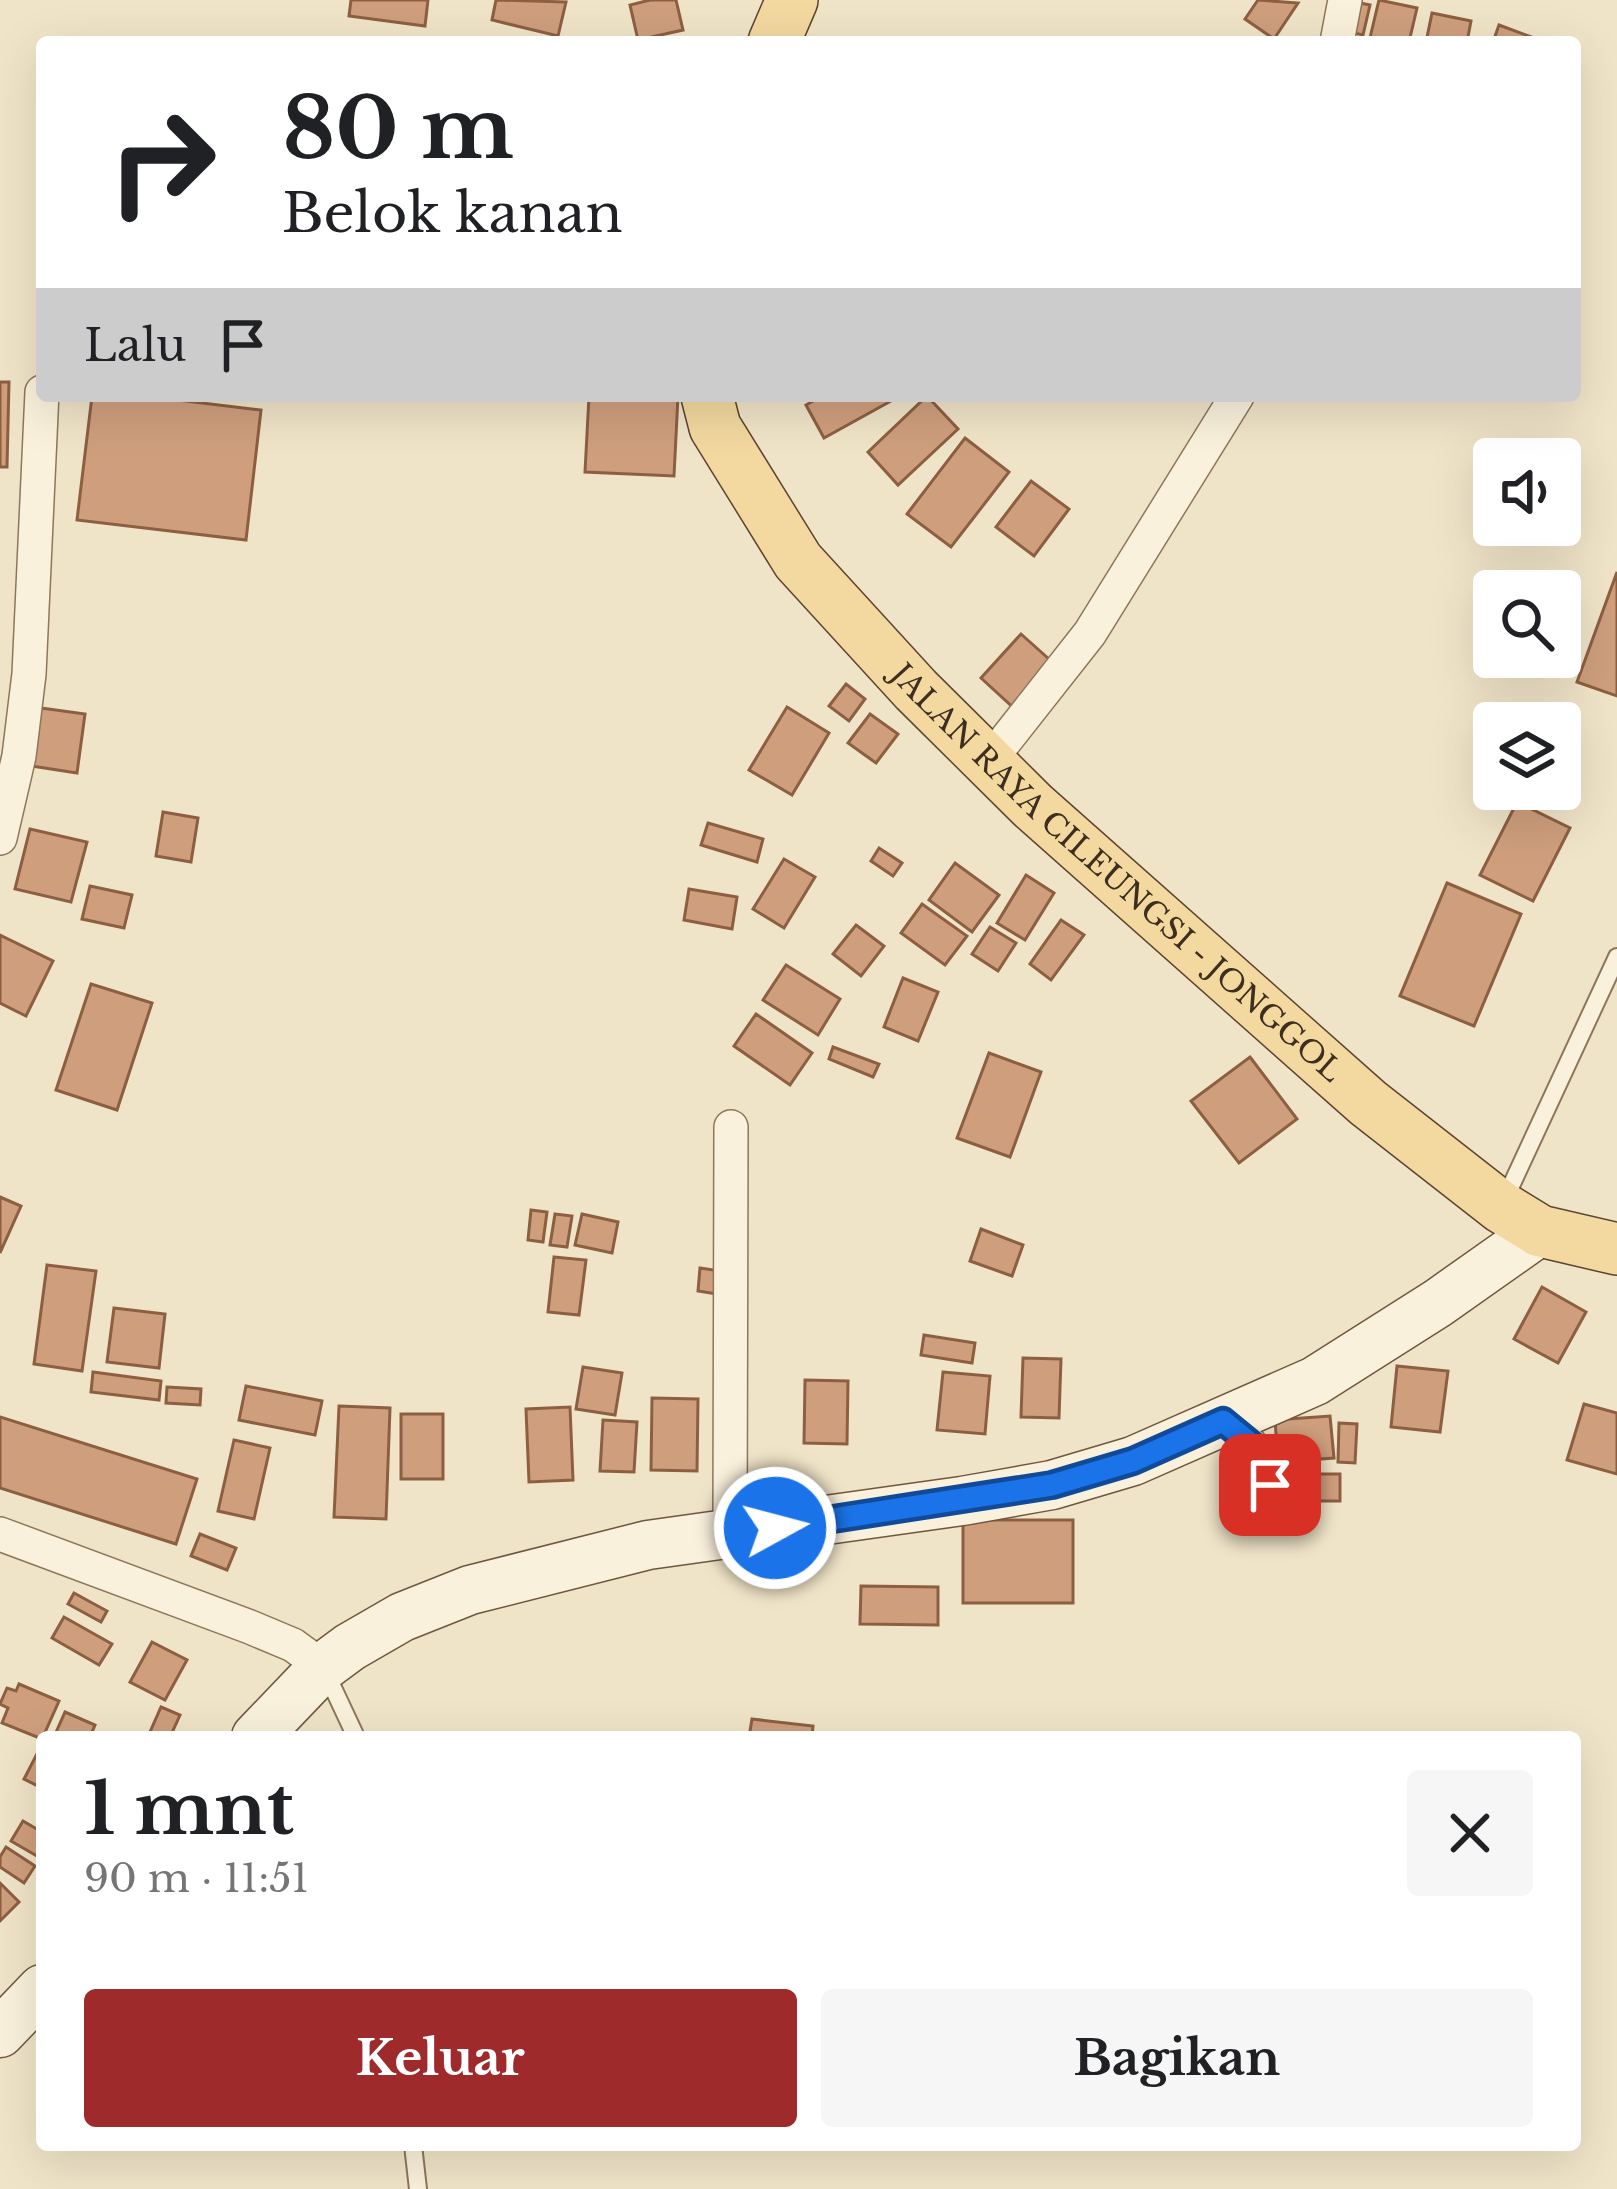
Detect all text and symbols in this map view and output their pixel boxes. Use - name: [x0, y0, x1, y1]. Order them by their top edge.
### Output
- text: 80 m: [282, 77, 514, 181]
- icon: right: [84, 84, 240, 240]
- text: Belok kanan: [282, 180, 623, 247]
- icon: arrive: [210, 312, 276, 378]
- text: Lalu: [84, 317, 186, 373]
- map controls: [1473, 438, 1581, 810]
- button: sound: [1473, 438, 1581, 546]
- button: search: [1473, 570, 1581, 678]
- street label: JALAN RAYA CILEUNGSI - JONGGOL: [881, 653, 1350, 1090]
- button: layers: [1473, 702, 1581, 810]
- pin: [1219, 1434, 1321, 1536]
- icon: arrive: [1237, 1452, 1303, 1518]
- position arrow: [712, 1465, 838, 1591]
- text: 1 mnt: [84, 1764, 294, 1853]
- button: close: [1407, 1770, 1533, 1896]
- text: 90 m · 11:51: [84, 1854, 309, 1903]
- button: Keluar: [84, 1989, 797, 2127]
- button: Bagikan: [821, 1989, 1533, 2127]

